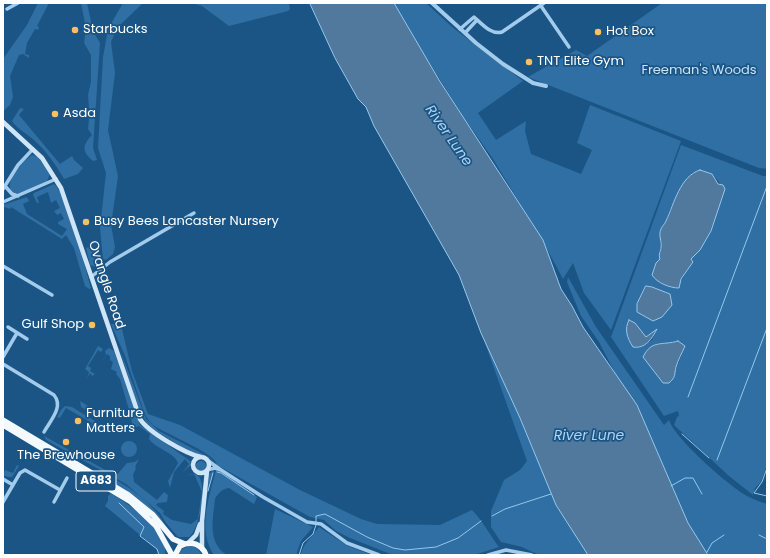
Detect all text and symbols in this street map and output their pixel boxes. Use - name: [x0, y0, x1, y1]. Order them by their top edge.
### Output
- place label: Starbucks: [83, 22, 147, 38]
- place label: Hot Box: [606, 24, 654, 40]
- marker: Starbucks: [70, 25, 80, 35]
- marker: Hot Box: [593, 27, 603, 37]
- place label: TNT Elite Gym: [537, 54, 624, 70]
- marker: TNT Elite Gym: [524, 57, 534, 67]
- park label: Freeman's Woods: [641, 63, 757, 79]
- water label: River Lune: [421, 102, 475, 170]
- place label: Asda: [63, 106, 96, 122]
- marker: Asda: [50, 109, 60, 119]
- place label: Busy Bees Lancaster Nursery: [94, 214, 279, 230]
- marker: Busy Bees Lancaster Nursery: [81, 217, 91, 227]
- street label: Ovangle Road: [84, 239, 128, 331]
- place label: Gulf Shop: [22, 317, 84, 333]
- marker: Gulf Shop: [87, 320, 97, 330]
- place label: Furniture Matters: [86, 406, 143, 437]
- marker: Furniture Matters: [73, 416, 83, 426]
- water label: River Lune: [554, 428, 624, 444]
- marker: The Brewhouse: [61, 437, 71, 447]
- place label: The Brewhouse: [17, 448, 115, 464]
- road number: A683: [76, 471, 116, 491]

